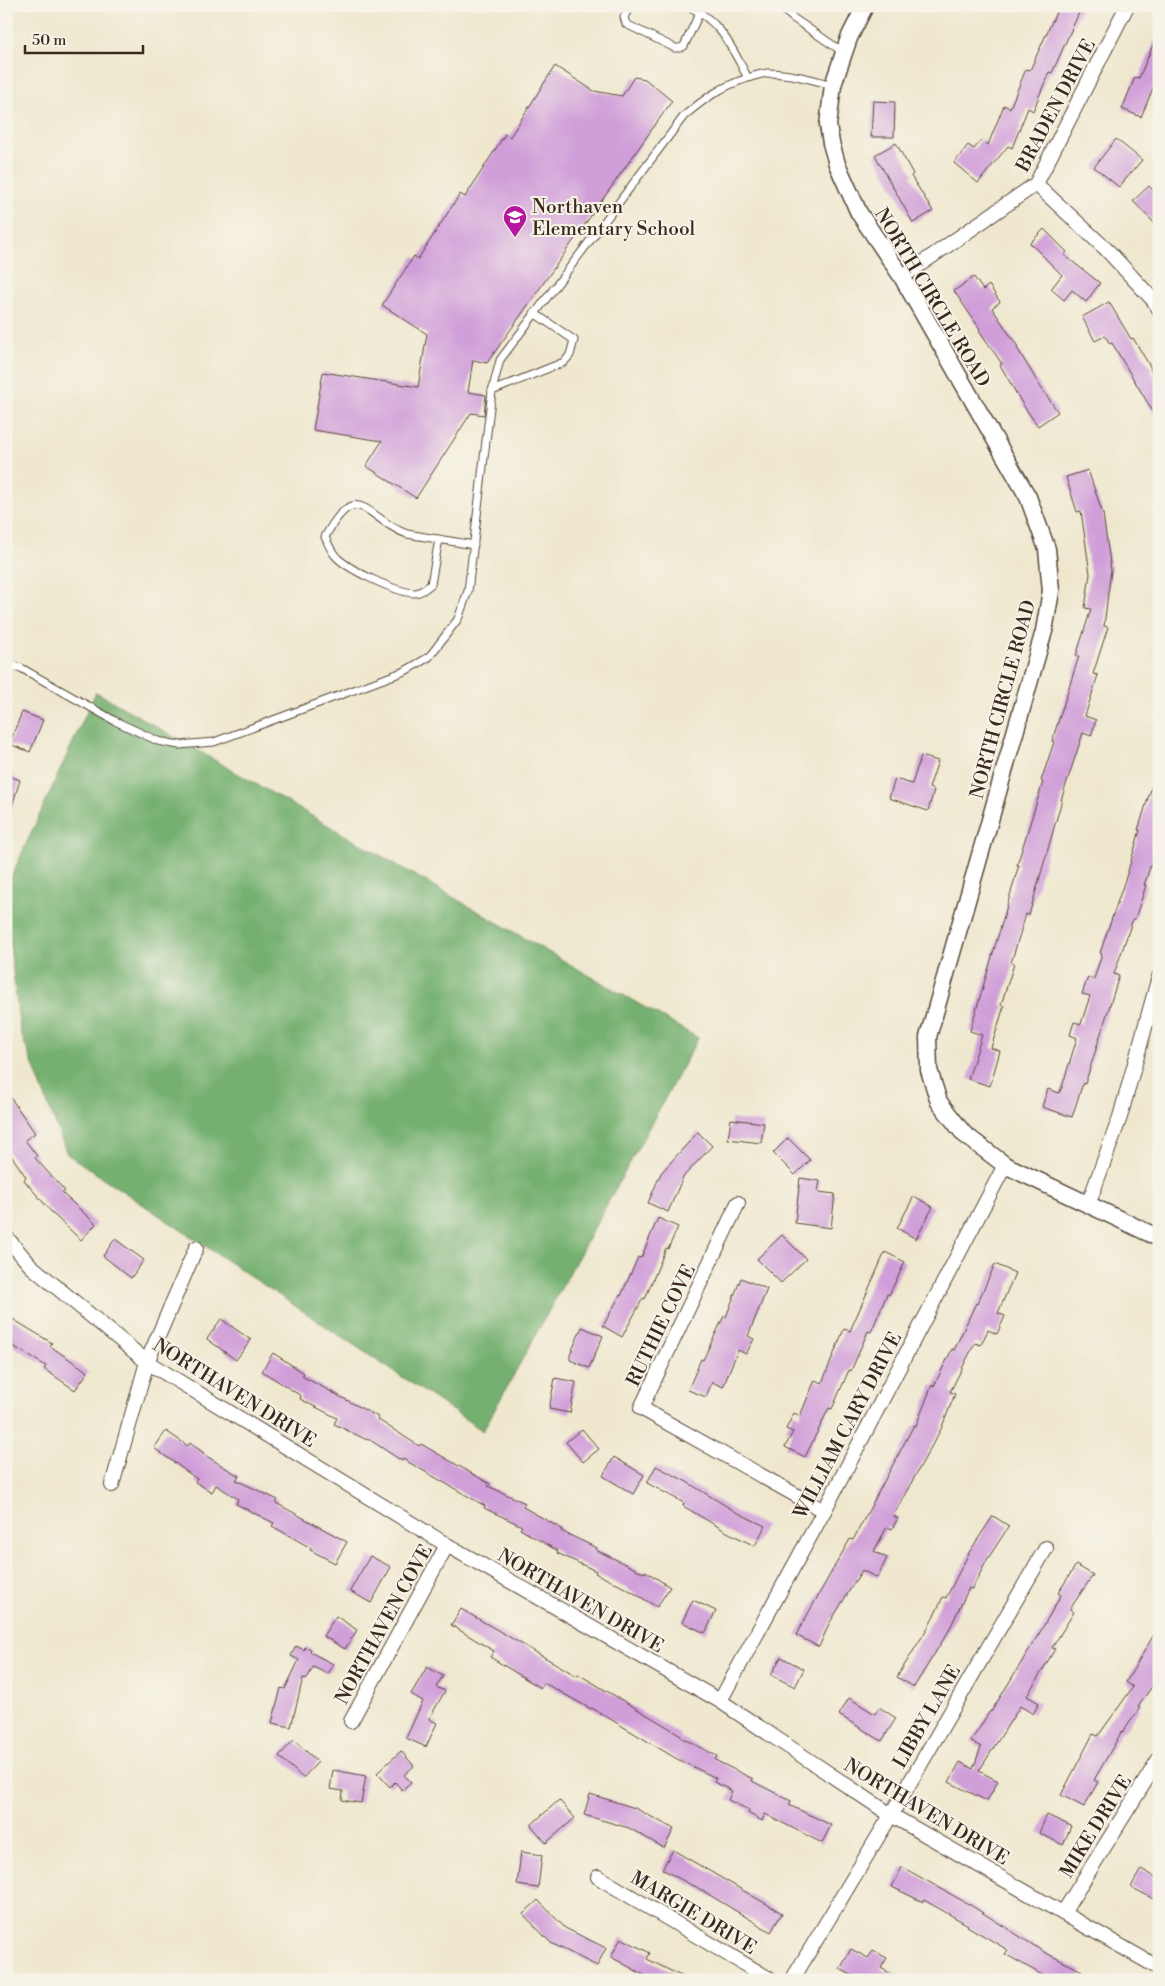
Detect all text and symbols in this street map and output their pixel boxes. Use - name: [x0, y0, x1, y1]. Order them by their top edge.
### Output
- scale bar: [25, 22, 142, 54]
- text: 50 m: [32, 31, 66, 50]
- street label: BRADEN DRIVE: [1010, 35, 1101, 177]
- place label: Northaven Elementary School: [532, 195, 696, 241]
- school or university icon: Northaven Elementary School: [502, 204, 528, 238]
- street label: NORTH CIRCLE ROAD: [869, 204, 995, 391]
- street label: NORTH CIRCLE ROAD: [965, 597, 1041, 801]
- street label: RUTHIE COVE: [621, 1260, 701, 1390]
- street label: WILLIAM CARY DRIVE: [788, 1328, 907, 1524]
- street label: NORTHAVEN DRIVE: [148, 1333, 320, 1453]
- street label: NORTHAVEN COVE: [330, 1540, 438, 1709]
- street label: NORTHAVEN DRIVE: [493, 1544, 668, 1658]
- street label: LIBBY LANE: [888, 1661, 966, 1772]
- street label: NORTHAVEN DRIVE: [840, 1753, 1013, 1871]
- street label: MIKE DRIVE: [1055, 1771, 1137, 1882]
- street label: MARGIE DRIVE: [626, 1866, 761, 1960]

